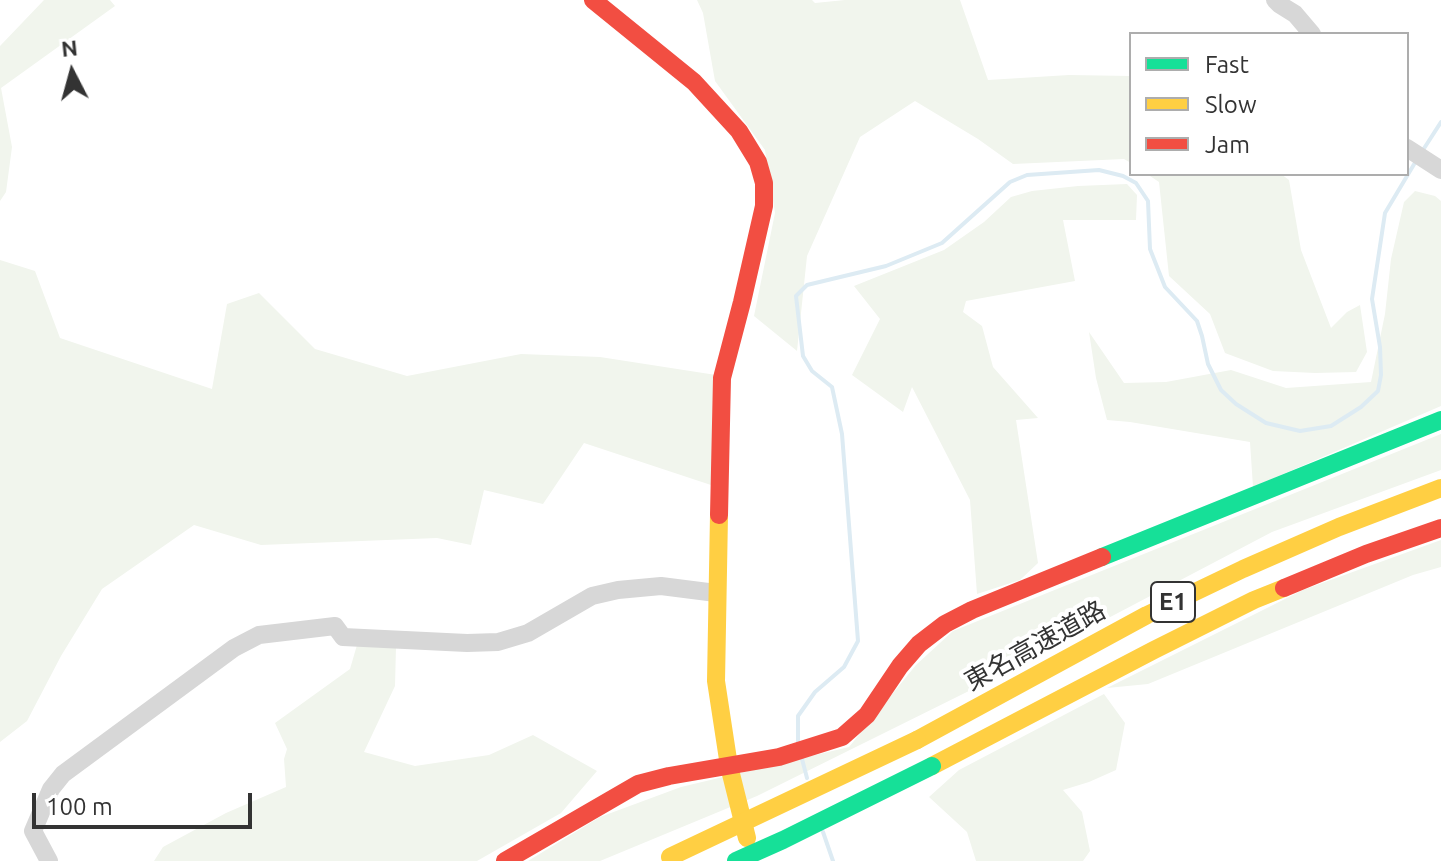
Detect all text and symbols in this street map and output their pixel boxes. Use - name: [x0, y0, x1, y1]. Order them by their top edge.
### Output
- north arrow: [32, 32, 112, 112]
- legend: [1129, 32, 1409, 176]
- text: N: [60, 34, 79, 61]
- text: Fast: [1205, 51, 1249, 78]
- text: Slow: [1205, 91, 1257, 118]
- text: Jam: [1205, 131, 1250, 158]
- road number: E1: [1151, 582, 1195, 622]
- street label: 東名高速道路: [959, 595, 1111, 697]
- scale bar: [36, 777, 256, 827]
- text: 100 m: [46, 793, 113, 820]

